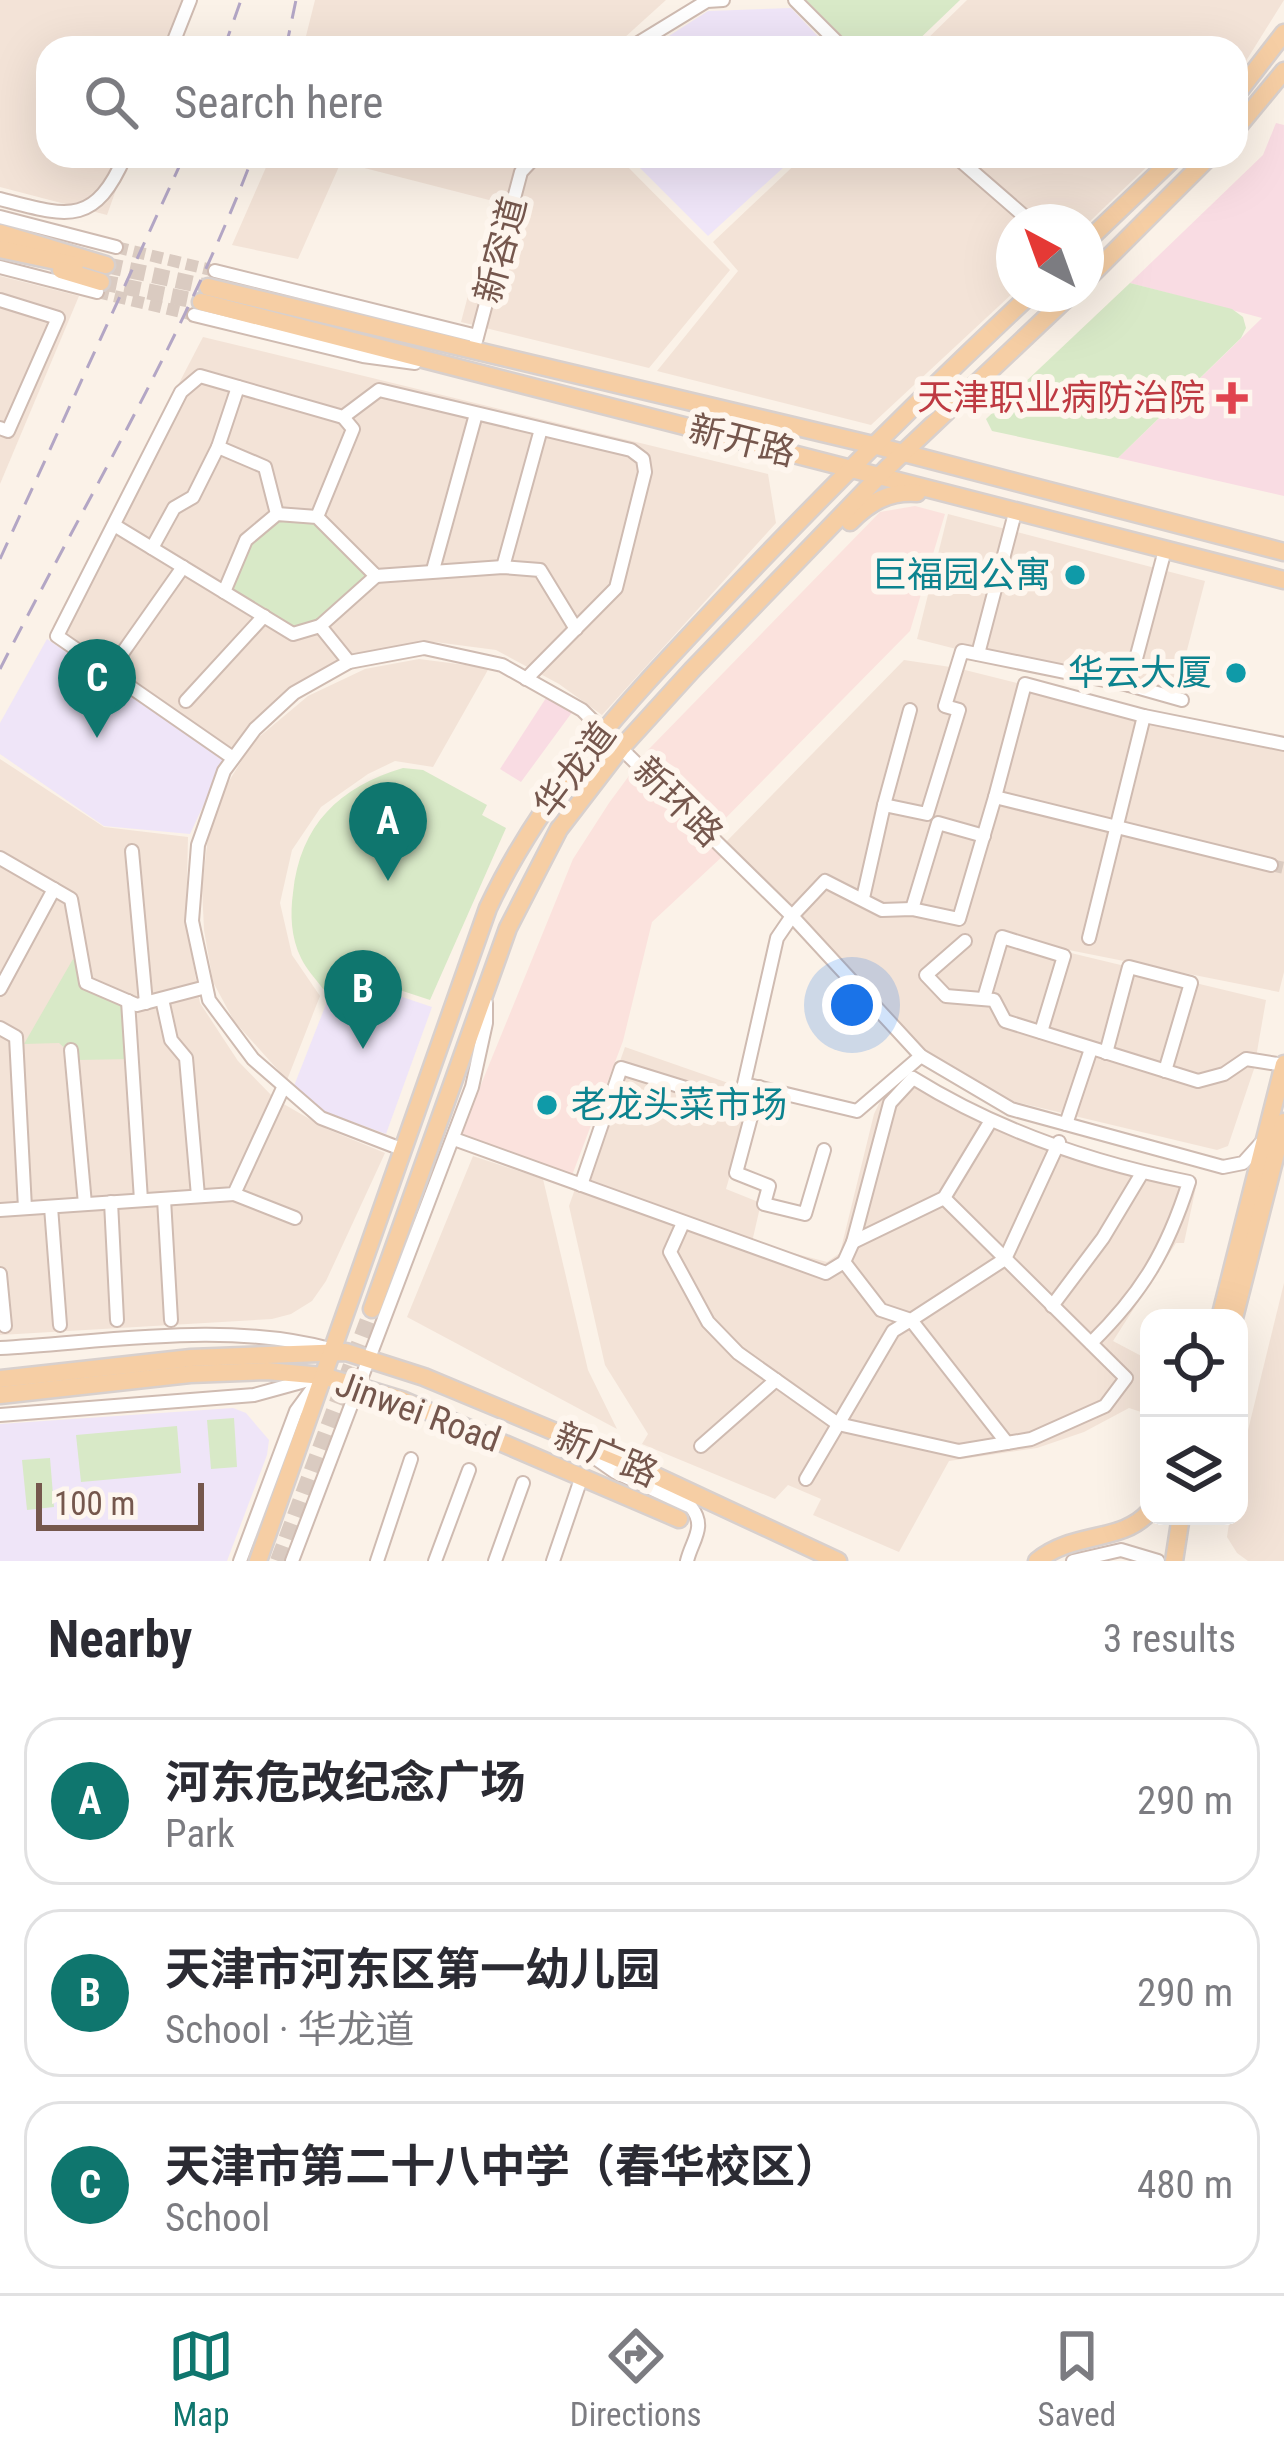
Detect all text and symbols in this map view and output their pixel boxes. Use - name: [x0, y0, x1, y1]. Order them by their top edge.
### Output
- search box: [36, 36, 1248, 168]
- icon: search: [78, 69, 144, 135]
- text: Search here: [174, 76, 383, 129]
- street label: 新容道: [467, 192, 535, 308]
- north arrow: [996, 204, 1104, 312]
- place label: 天津职业病防治院: [917, 377, 1205, 419]
- marker: 天津职业病防治院: [1216, 382, 1248, 414]
- street label: 新开路: [685, 408, 799, 474]
- place label: 巨福园公寓: [871, 554, 1051, 596]
- marker: 巨福园公寓: [1062, 562, 1088, 588]
- pin: C: [58, 639, 136, 738]
- place label: 华云大厦: [1068, 652, 1212, 694]
- marker: 华云大厦: [1223, 660, 1249, 686]
- street label: 华龙道: [526, 714, 624, 826]
- street label: 新环路: [625, 749, 731, 855]
- pin: A: [349, 782, 427, 881]
- pin: B: [324, 950, 402, 1049]
- your location: [822, 975, 882, 1035]
- place label: 老龙头菜市场: [571, 1084, 787, 1126]
- marker: 老龙头菜市场: [534, 1092, 560, 1118]
- map controls: [1140, 1309, 1248, 1525]
- button: locate: [1140, 1309, 1248, 1417]
- street label: Jinwei Road: [330, 1363, 506, 1461]
- street label: 新广路: [548, 1415, 664, 1495]
- button: layers: [1140, 1417, 1248, 1525]
- scale bar: [36, 1477, 204, 1530]
- text: 100 m: [54, 1484, 135, 1523]
- text: Nearby: [48, 1610, 192, 1669]
- text: 3 results: [1103, 1616, 1236, 1662]
- text: 河东危改纪念广场: [165, 1756, 525, 1809]
- text: A: [78, 1778, 102, 1824]
- text: 290 m: [1137, 1778, 1233, 1824]
- text: Park: [165, 1811, 235, 1857]
- text: 天津市河东区第一幼儿园: [165, 1943, 660, 1996]
- text: B: [79, 1970, 101, 2016]
- text: 290 m: [1137, 1970, 1233, 2016]
- text: School · 华龙道: [165, 2007, 415, 2053]
- text: 天津市第二十八中学（春华校区）: [165, 2140, 840, 2193]
- text: C: [79, 2162, 101, 2208]
- text: 480 m: [1137, 2162, 1233, 2208]
- text: School: [165, 2195, 270, 2241]
- tab: Map: [168, 2323, 234, 2434]
- tab: Directions: [570, 2323, 702, 2434]
- tab: Saved: [1038, 2323, 1116, 2434]

